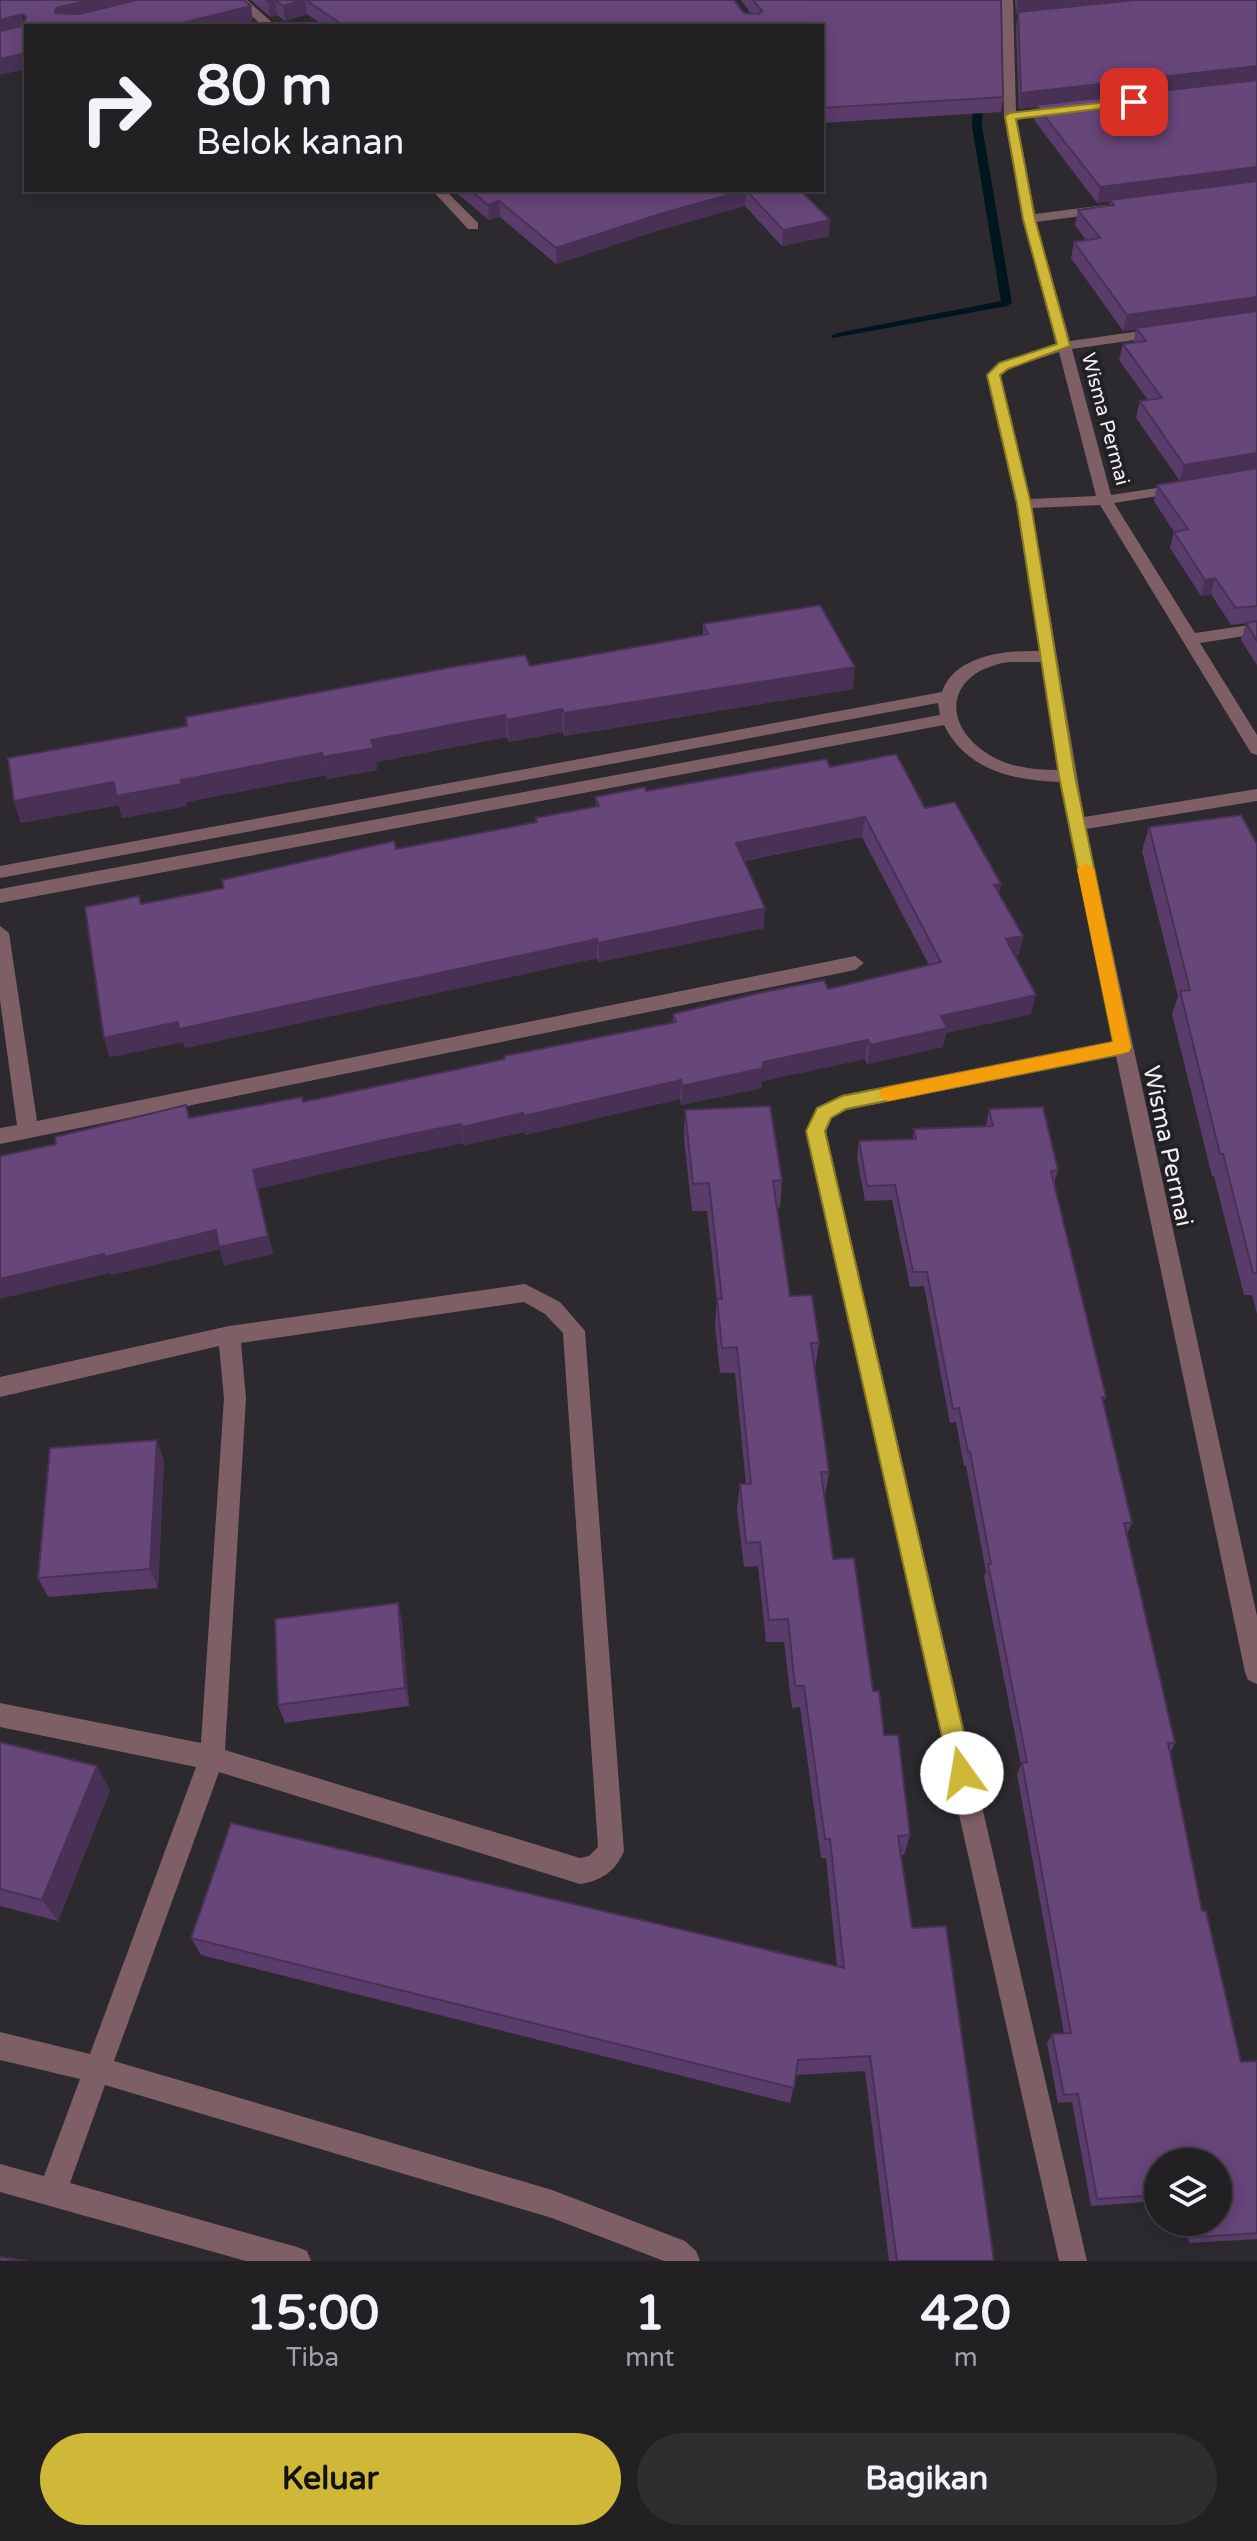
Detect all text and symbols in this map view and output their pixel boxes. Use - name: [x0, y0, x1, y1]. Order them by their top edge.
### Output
- text: 80 m: [196, 53, 332, 120]
- icon: right: [64, 56, 168, 160]
- pin: [1100, 68, 1168, 136]
- icon: arrive: [1112, 80, 1156, 124]
- text: Belok kanan: [196, 121, 405, 164]
- street label: Wisma Permai: [1076, 350, 1134, 488]
- street label: Wisma Permai: [1136, 1063, 1199, 1229]
- position arrow: [920, 1731, 1004, 1815]
- map controls: [1144, 2148, 1232, 2236]
- button: layers: [1144, 2148, 1232, 2236]
- text: 15:00: [246, 2285, 379, 2343]
- text: 1: [635, 2285, 665, 2343]
- text: 420: [920, 2285, 1011, 2343]
- text: Tiba: [286, 2342, 339, 2373]
- text: mnt: [625, 2342, 674, 2373]
- text: m: [954, 2342, 978, 2373]
- button: Keluar: [40, 2433, 621, 2525]
- button: Bagikan: [637, 2433, 1217, 2525]

